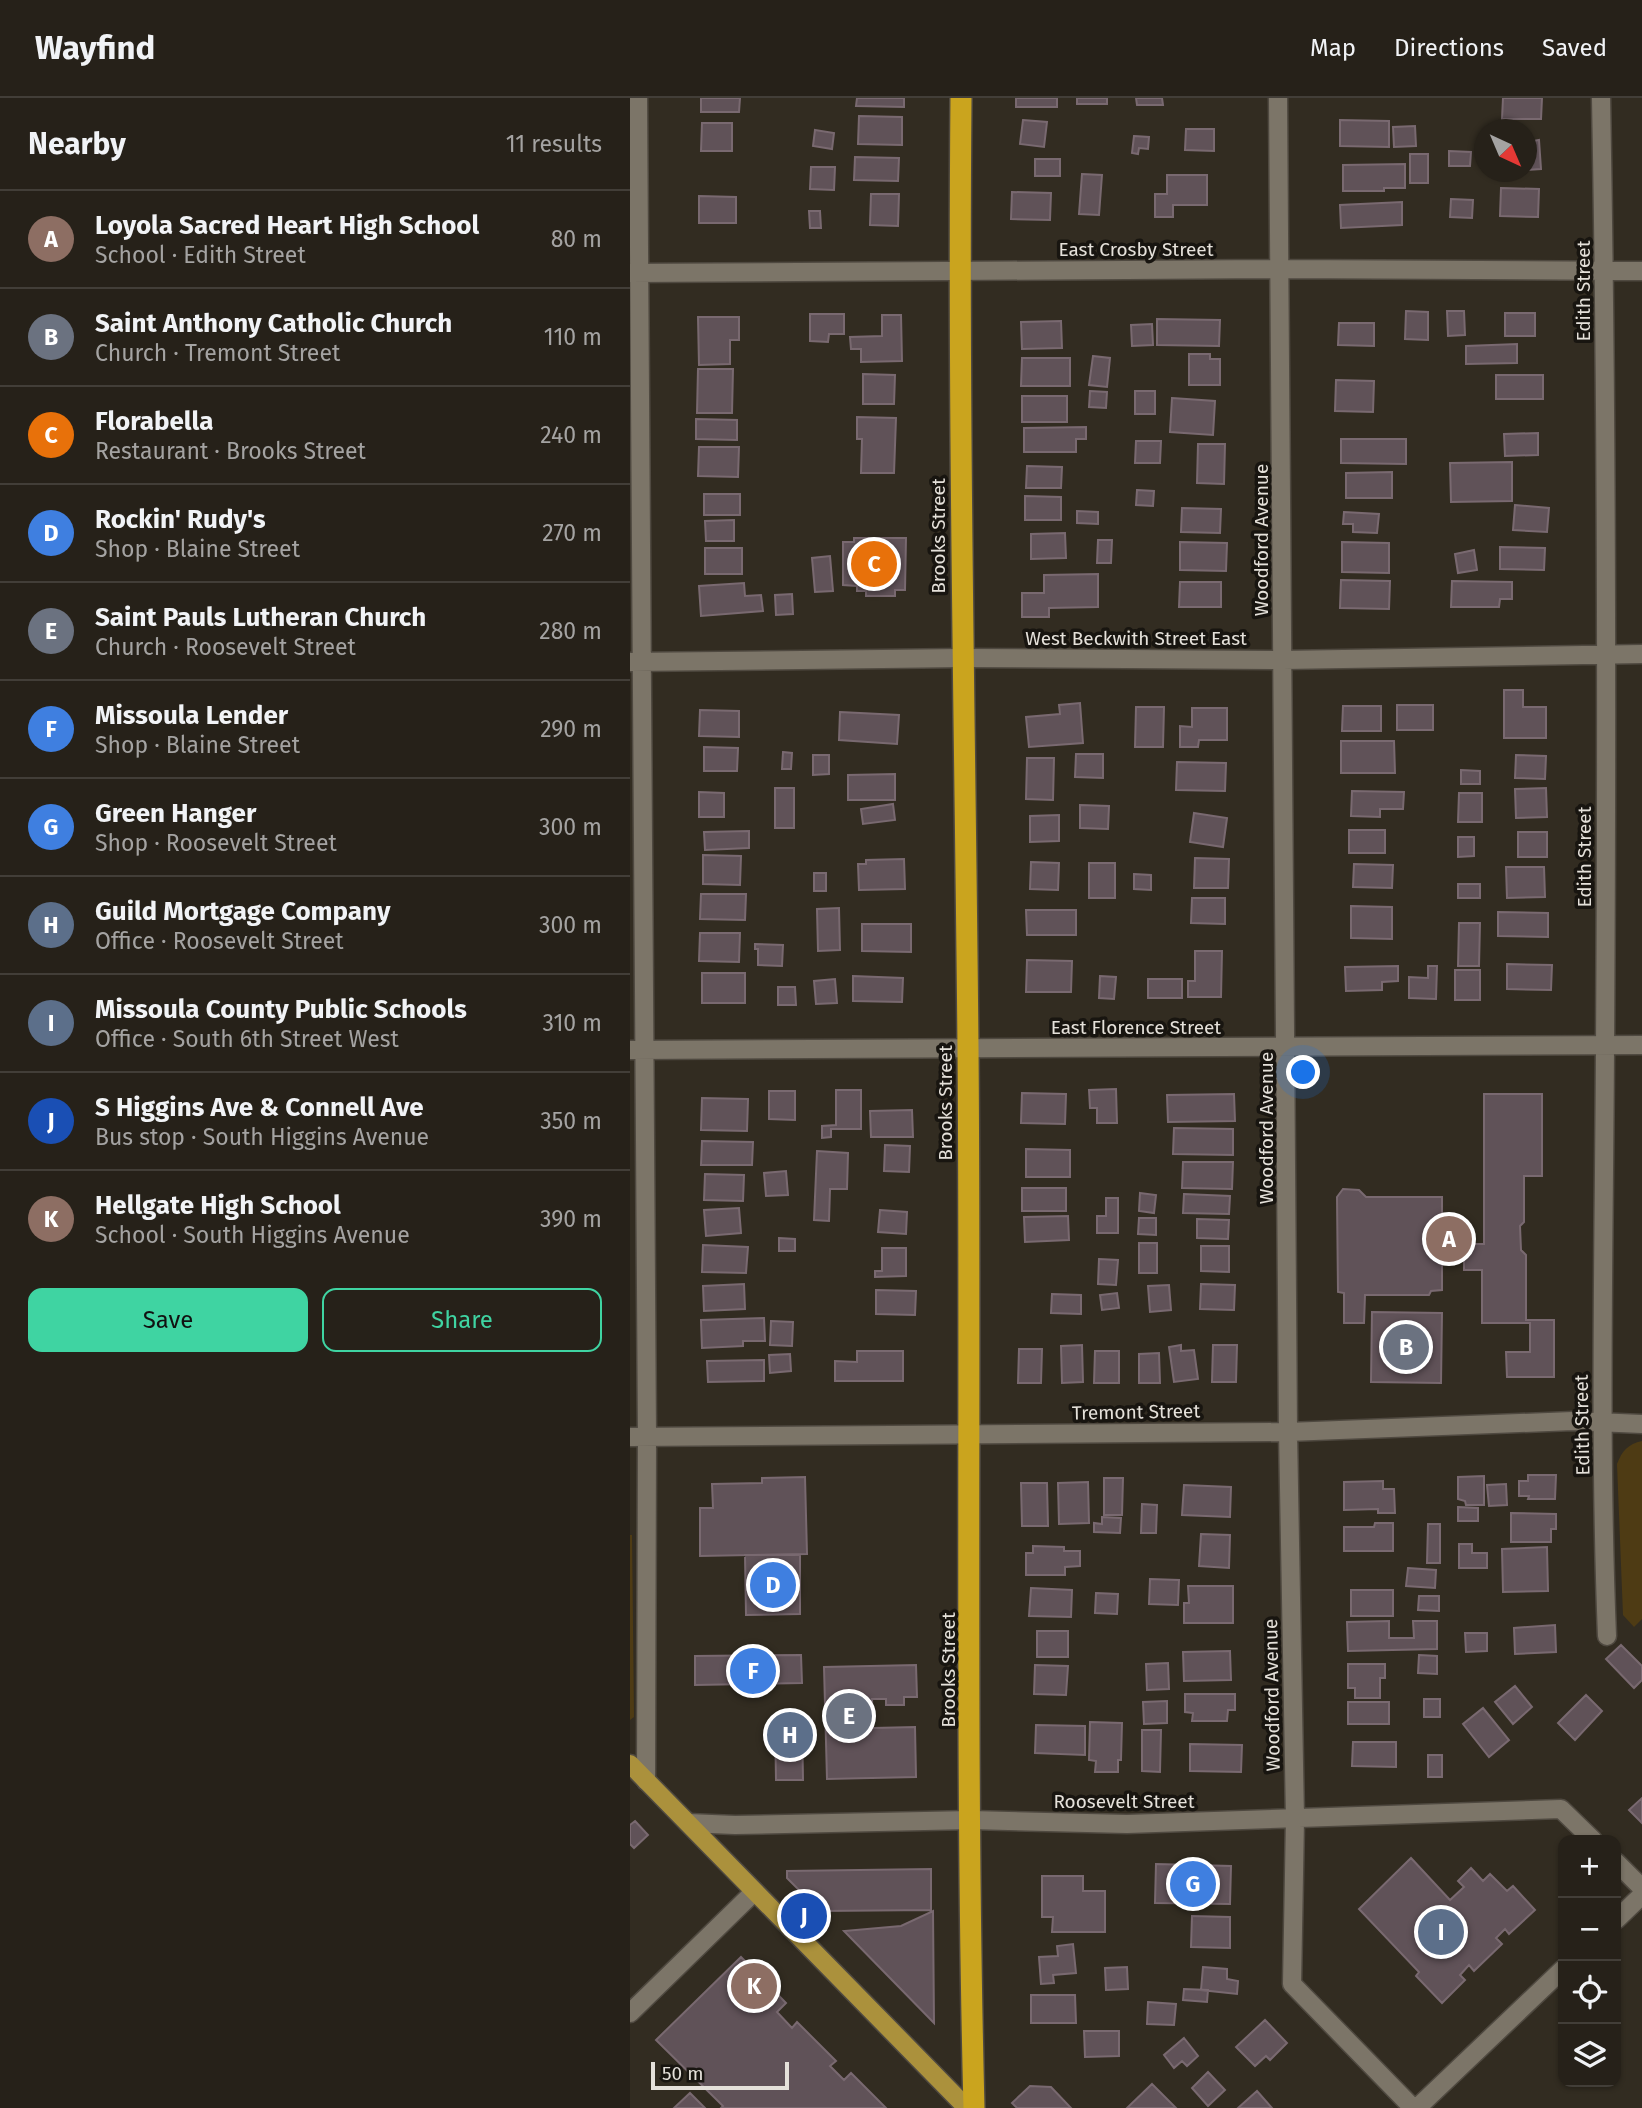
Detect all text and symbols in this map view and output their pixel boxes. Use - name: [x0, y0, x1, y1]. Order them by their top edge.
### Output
- text: Wayfind: [35, 28, 155, 68]
- text: Map: [1310, 34, 1356, 62]
- text: Directions: [1394, 34, 1504, 62]
- text: Saved: [1542, 34, 1607, 62]
- north arrow: [1474, 119, 1537, 182]
- text: Nearby: [28, 126, 126, 162]
- text: 11 results: [506, 130, 602, 158]
- text: Loyola Sacred Heart High School: [95, 210, 479, 241]
- text: A: [44, 225, 58, 253]
- text: 80 m: [551, 225, 602, 253]
- street label: East Crosby Street: [1058, 238, 1214, 261]
- street label: Edith Street: [1572, 240, 1595, 342]
- text: School · Edith Street: [95, 241, 306, 269]
- text: Saint Anthony Catholic Church: [95, 308, 452, 339]
- text: B: [44, 323, 58, 351]
- text: 110 m: [544, 323, 602, 351]
- text: Church · Tremont Street: [95, 339, 340, 367]
- text: Florabella: [95, 406, 213, 437]
- text: C: [44, 421, 58, 449]
- text: 240 m: [540, 421, 602, 449]
- text: Restaurant · Brooks Street: [95, 437, 366, 465]
- street label: Woodford Avenue: [1250, 464, 1273, 616]
- street label: Brooks Street: [927, 478, 950, 594]
- text: Rockin' Rudy's: [95, 504, 266, 535]
- text: D: [44, 519, 58, 547]
- text: 270 m: [542, 519, 602, 547]
- text: Shop · Blaine Street: [95, 535, 300, 563]
- pin: C: [851, 538, 897, 590]
- text: Saint Pauls Lutheran Church: [95, 602, 426, 633]
- text: E: [45, 617, 57, 645]
- text: 280 m: [539, 617, 602, 645]
- street label: West Beckwith Street East: [1025, 627, 1247, 650]
- text: Church · Roosevelt Street: [95, 633, 356, 661]
- text: Missoula Lender: [95, 700, 288, 731]
- text: F: [45, 715, 57, 743]
- text: 290 m: [540, 715, 602, 743]
- text: Shop · Blaine Street: [95, 731, 300, 759]
- text: Green Hanger: [95, 798, 256, 829]
- street label: Edith Street: [1573, 806, 1596, 908]
- text: G: [44, 813, 58, 841]
- text: 300 m: [539, 813, 602, 841]
- text: Shop · Roosevelt Street: [95, 829, 337, 857]
- text: Guild Mortgage Company: [95, 896, 390, 927]
- text: H: [43, 911, 59, 939]
- text: 300 m: [539, 911, 602, 939]
- text: Office · Roosevelt Street: [95, 927, 344, 955]
- text: Missoula County Public Schools: [95, 994, 467, 1025]
- text: I: [48, 1009, 54, 1037]
- text: 310 m: [542, 1009, 602, 1037]
- street label: East Florence Street: [1051, 1016, 1221, 1039]
- text: Office · South 6th Street West: [95, 1025, 399, 1053]
- street label: Brooks Street: [934, 1045, 957, 1161]
- street label: Woodford Avenue: [1255, 1052, 1278, 1204]
- your location: [1286, 1055, 1320, 1089]
- text: S Higgins Ave & Connell Ave: [95, 1092, 424, 1123]
- text: J: [47, 1107, 55, 1135]
- text: 350 m: [540, 1107, 602, 1135]
- text: Bus stop · South Higgins Avenue: [95, 1123, 429, 1151]
- text: Hellgate High School: [95, 1190, 341, 1221]
- text: K: [44, 1205, 58, 1233]
- text: 390 m: [540, 1205, 602, 1233]
- pin: A: [1426, 1213, 1472, 1265]
- text: School · South Higgins Avenue: [95, 1221, 410, 1249]
- button: Save: [28, 1288, 308, 1352]
- button: Share: [322, 1288, 602, 1352]
- pin: B: [1383, 1321, 1429, 1373]
- street label: Edith Street: [1570, 1374, 1594, 1476]
- street label: Tremont Street: [1072, 1399, 1200, 1425]
- pin: D: [750, 1559, 796, 1611]
- street label: Brooks Street: [937, 1612, 960, 1728]
- street label: Woodford Avenue: [1259, 1619, 1285, 1771]
- pin: F: [730, 1645, 776, 1697]
- pin: E: [826, 1690, 872, 1742]
- pin: H: [767, 1709, 813, 1761]
- street label: Roosevelt Street: [1053, 1790, 1195, 1813]
- map controls: [1558, 1835, 1621, 2087]
- button: +: [1558, 1835, 1621, 1898]
- pin: G: [1170, 1858, 1216, 1910]
- pin: J: [781, 1890, 827, 1942]
- button: −: [1558, 1898, 1621, 1961]
- pin: I: [1418, 1906, 1464, 1958]
- pin: K: [731, 1960, 777, 2012]
- button: locate: [1558, 1961, 1621, 2024]
- button: layers: [1558, 2024, 1621, 2087]
- scale bar: [651, 2059, 789, 2091]
- text: 50 m: [662, 2062, 703, 2085]

